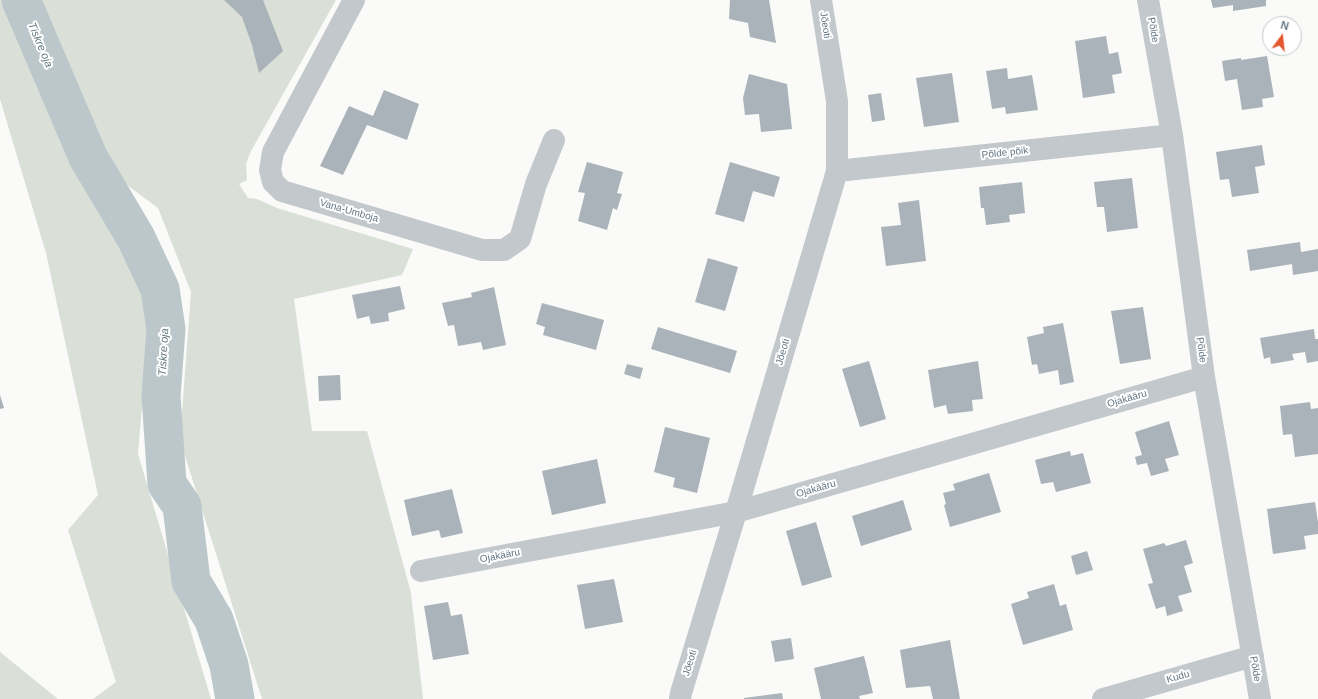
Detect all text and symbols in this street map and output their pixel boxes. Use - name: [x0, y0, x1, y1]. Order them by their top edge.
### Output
- street label: Jõeoti: [817, 11, 833, 39]
- street label: Põlde: [1145, 16, 1161, 44]
- north arrow: [1262, 16, 1302, 56]
- text: N: [1279, 19, 1290, 32]
- water label: Tiskre oja: [25, 21, 55, 69]
- street label: Põlde põik: [981, 145, 1029, 161]
- street label: Vana-Umboja: [318, 197, 380, 225]
- water label: Tiskre oja: [156, 328, 172, 376]
- street label: Põlde: [1193, 337, 1209, 363]
- street label: Jõeoti: [774, 338, 792, 366]
- street label: Ojakääru: [1106, 388, 1148, 410]
- street label: Ojakääru: [795, 478, 837, 500]
- street label: Ojakääru: [479, 546, 521, 566]
- street label: Jõeoti: [680, 648, 700, 678]
- street label: Põlde: [1247, 655, 1263, 683]
- street label: Kudu: [1165, 668, 1191, 686]

